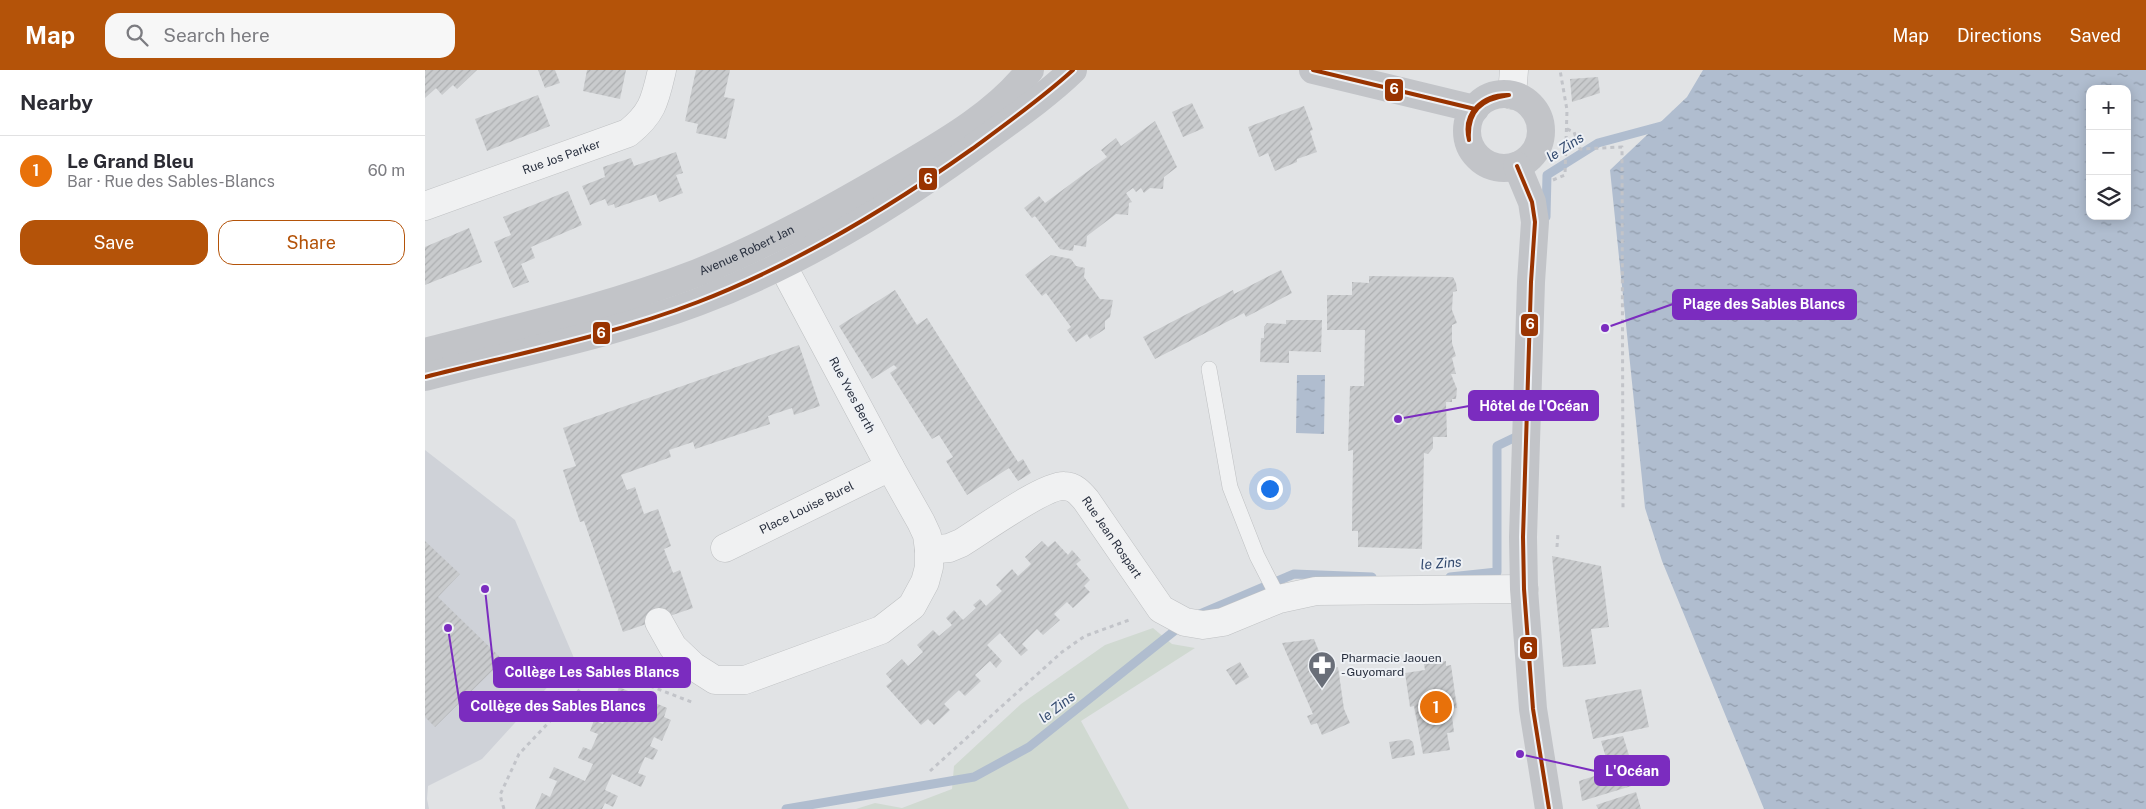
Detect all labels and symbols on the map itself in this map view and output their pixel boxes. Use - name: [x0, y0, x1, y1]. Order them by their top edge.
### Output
- line badge: 6: [1384, 78, 1404, 102]
- text: 6: [1389, 81, 1399, 97]
- water label: le Zins: [1543, 129, 1587, 165]
- street label: Rue Jos Parker: [521, 136, 603, 177]
- line badge: 6: [918, 167, 938, 191]
- text: 6: [923, 171, 933, 187]
- street label: Avenue Robert Jan: [697, 222, 797, 278]
- callout: Plage des Sables Blancs: [1673, 290, 1856, 319]
- text: Plage des Sables Blancs: [1683, 296, 1845, 312]
- line badge: 6: [1520, 313, 1539, 337]
- text: 6: [1525, 316, 1535, 332]
- line badge: 6: [592, 321, 611, 345]
- text: 6: [596, 325, 606, 341]
- street label: Rue Yves Berth: [826, 355, 878, 435]
- callout: Hôtel de l'Océan: [1469, 391, 1598, 420]
- text: Hôtel de l'Océan: [1479, 398, 1589, 414]
- your location: [1257, 476, 1283, 502]
- street label: Place Louise Burel: [757, 479, 857, 537]
- street label: Rue Jean Rospart: [1079, 494, 1145, 581]
- water label: le Zins: [1420, 554, 1462, 572]
- line badge: 6: [1519, 636, 1538, 660]
- text: 6: [1523, 640, 1533, 656]
- pharmacy icon: Pharmacie Jaouen - Guyomard: [1307, 650, 1337, 689]
- place label: Pharmacie Jaouen - Guyomard: [1341, 651, 1442, 679]
- callout: Collège Les Sables Blancs: [494, 658, 690, 687]
- text: Collège Les Sables Blancs: [504, 664, 680, 680]
- water label: le Zins: [1036, 688, 1078, 726]
- pin: 1: [1420, 688, 1452, 726]
- callout: Collège des Sables Blancs: [460, 692, 656, 721]
- text: Collège des Sables Blancs: [470, 698, 646, 714]
- callout: L'Océan: [1595, 756, 1669, 785]
- text: L'Océan: [1605, 763, 1659, 779]

